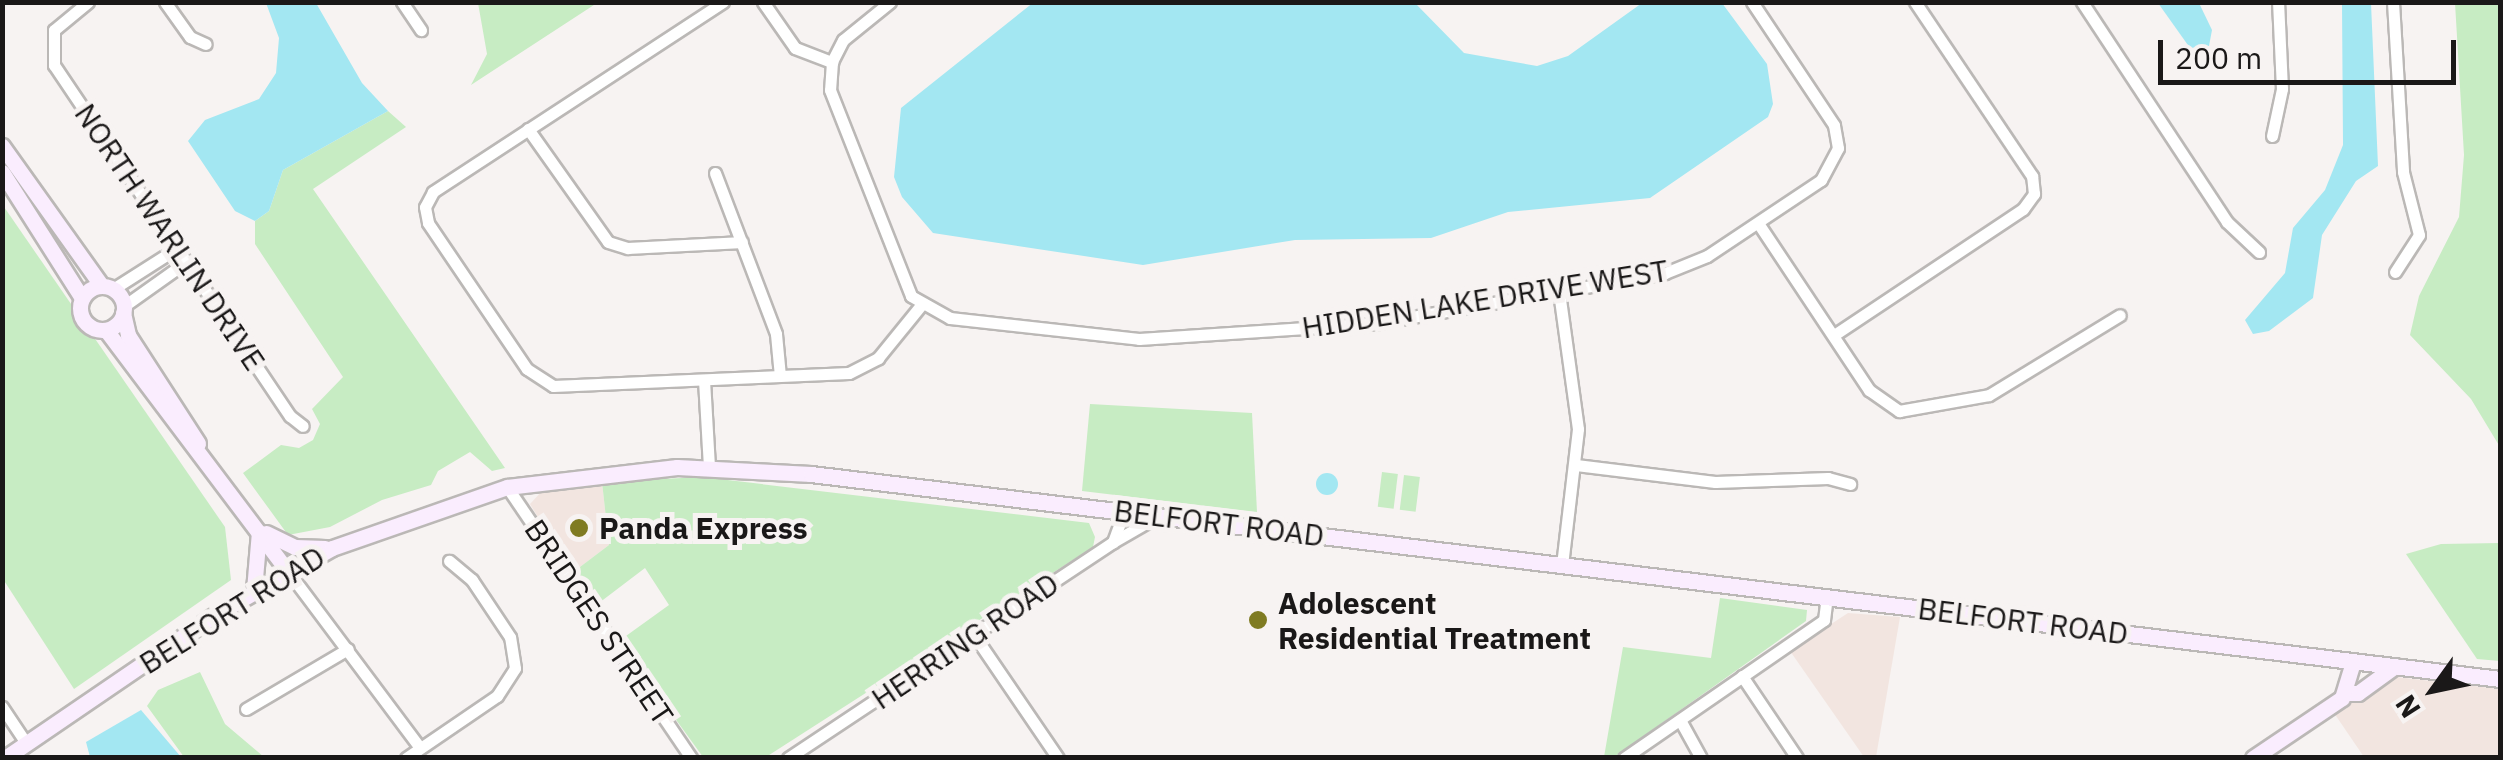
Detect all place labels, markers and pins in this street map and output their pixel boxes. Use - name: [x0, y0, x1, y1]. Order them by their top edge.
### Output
- place label: Panda Express: [599, 510, 808, 546]
- marker: Panda Express: [568, 517, 590, 539]
- place label: Adolescent Residential Treatment: [1278, 585, 1591, 656]
- marker: Adolescent Residential Treatment: [1247, 609, 1269, 631]

